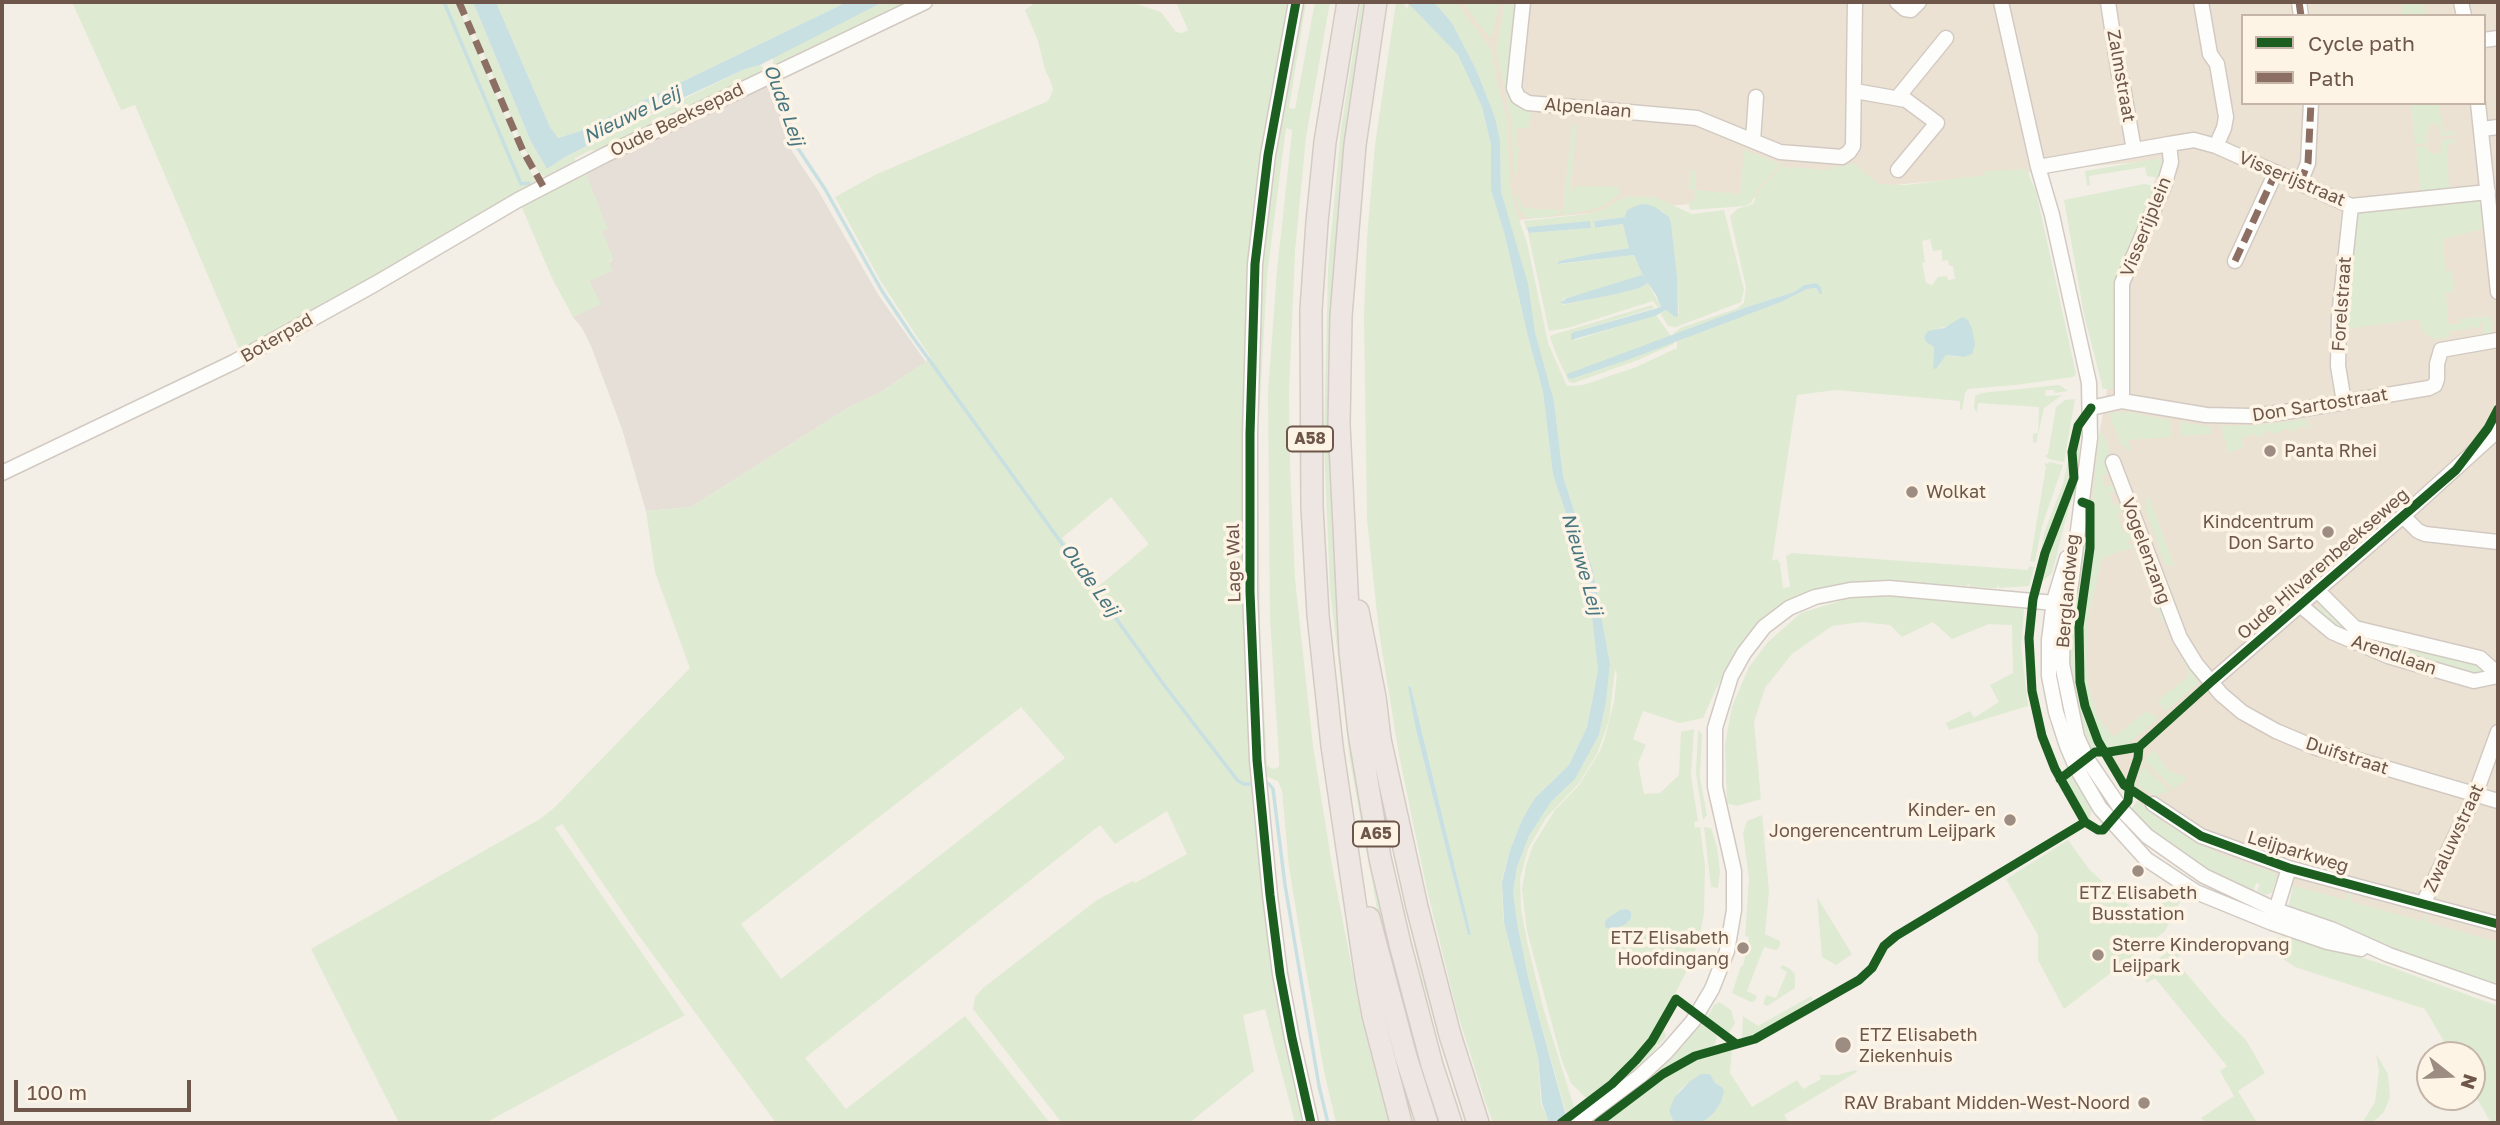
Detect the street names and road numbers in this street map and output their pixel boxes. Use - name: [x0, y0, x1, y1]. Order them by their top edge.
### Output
- street label: Zalmstraat: [2102, 28, 2140, 124]
- street label: Oude Beeksepad: [607, 78, 747, 162]
- street label: Alpenlaan: [1544, 93, 1632, 123]
- street label: Visserijstraat: [2235, 147, 2349, 211]
- street label: Visserijplein: [2116, 174, 2176, 280]
- street label: Forelstraat: [2328, 256, 2356, 352]
- street label: Boterpad: [237, 309, 317, 367]
- street label: Don Sartostraat: [2251, 384, 2389, 426]
- road number: A58: [1287, 426, 1333, 452]
- street label: Oude Hilvarenbeekseweg: [2233, 484, 2413, 644]
- street label: Vogelenzang: [2117, 495, 2175, 607]
- street label: Lage Wal: [1223, 523, 1245, 603]
- street label: Berglandweg: [2052, 533, 2084, 649]
- street label: Arendlaan: [2349, 630, 2439, 680]
- street label: Duifstraat: [2303, 732, 2391, 780]
- street label: Zwaluwstraat: [2419, 780, 2489, 896]
- road number: A65: [1353, 821, 1399, 846]
- street label: Leijparkweg: [2245, 826, 2351, 878]

